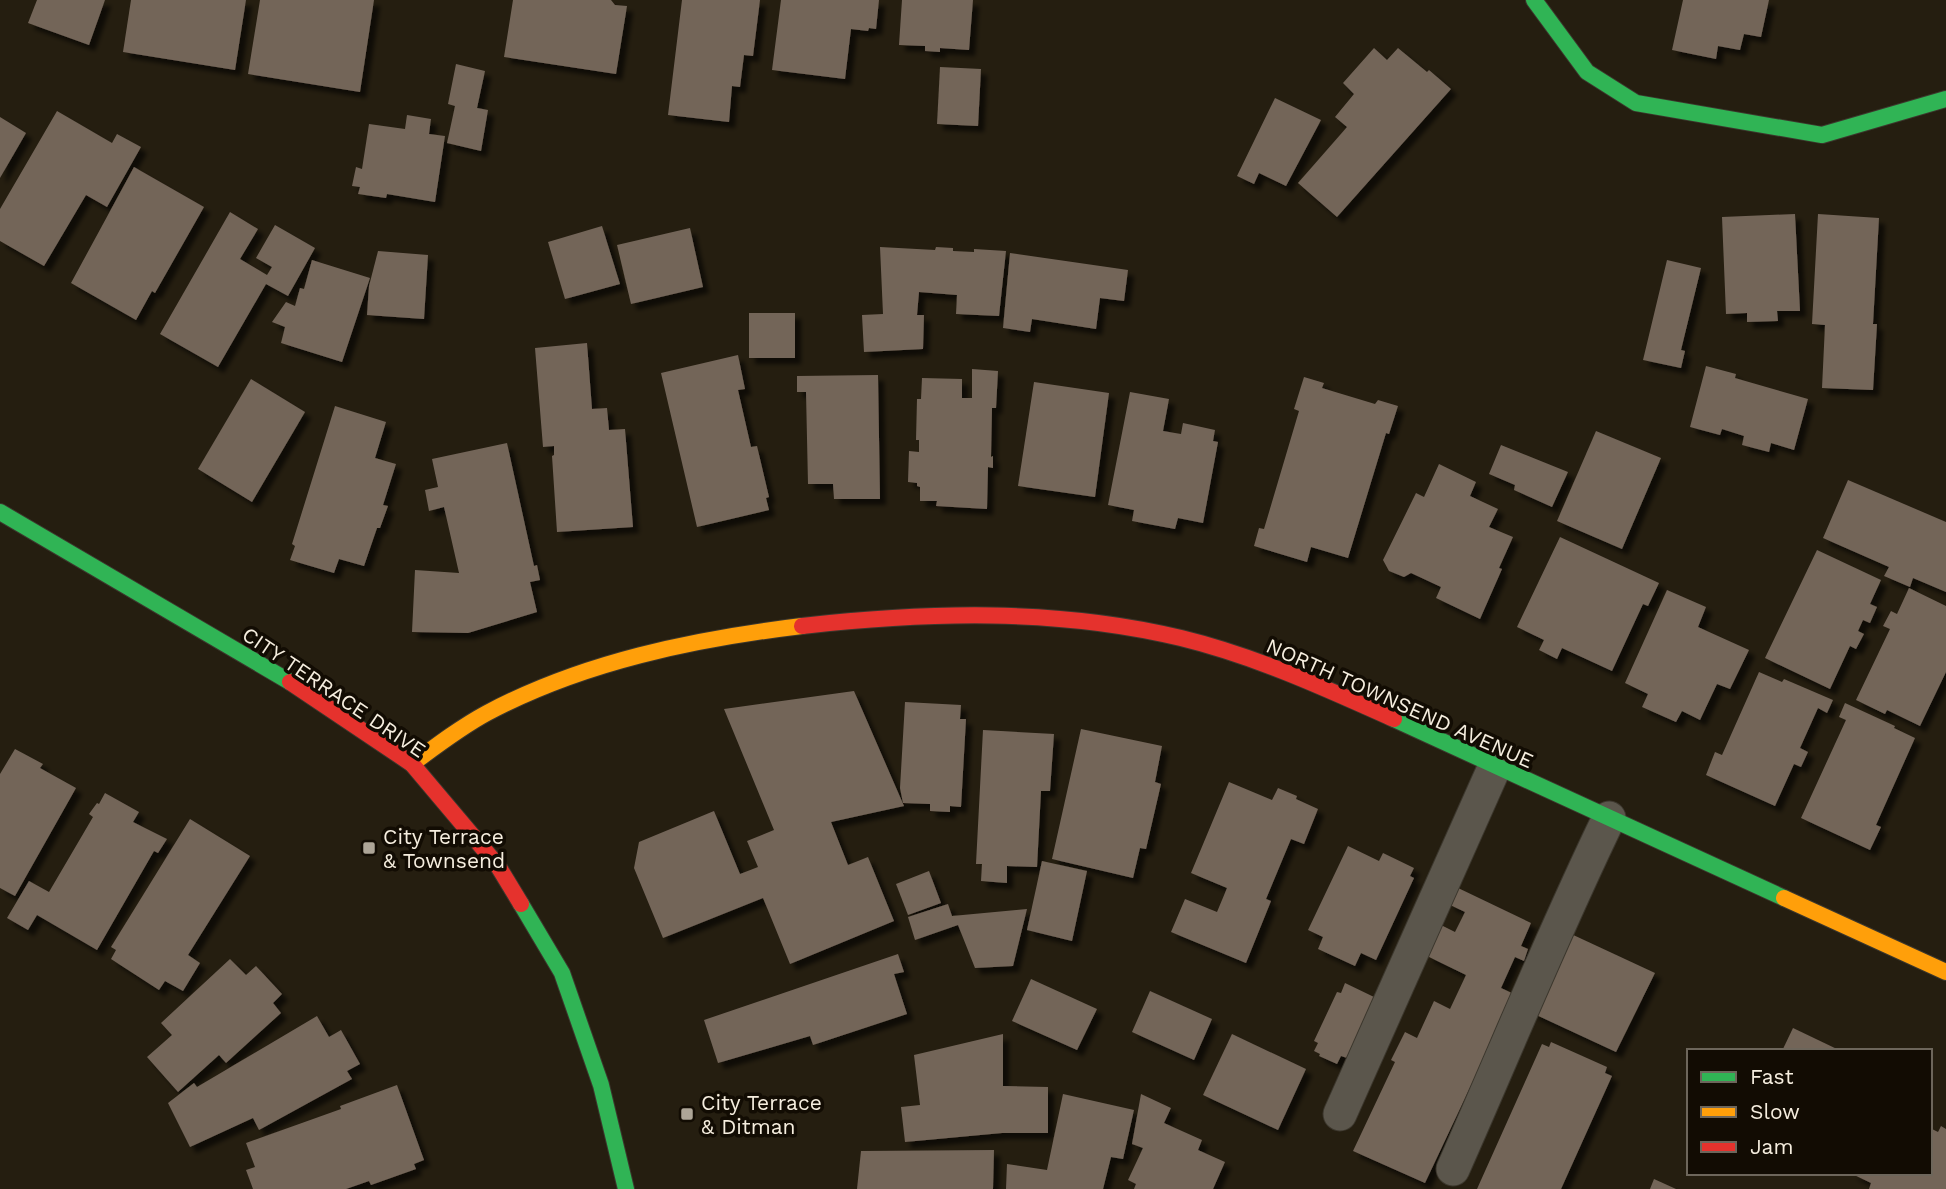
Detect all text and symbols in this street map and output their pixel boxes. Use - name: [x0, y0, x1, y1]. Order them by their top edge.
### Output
- street label: CITY TERRACE DRIVE: [238, 621, 430, 763]
- street label: NORTH TOWNSEND AVENUE: [1263, 633, 1537, 773]
- place label: City Terrace & Townsend: [383, 824, 505, 873]
- marker: City Terrace & Townsend: [361, 840, 377, 856]
- legend: [1687, 1049, 1932, 1175]
- text: Fast: [1750, 1064, 1794, 1089]
- place label: City Terrace & Ditman: [701, 1090, 822, 1139]
- text: Slow: [1750, 1099, 1800, 1124]
- marker: City Terrace & Ditman: [679, 1106, 695, 1122]
- text: Jam: [1750, 1134, 1793, 1159]

